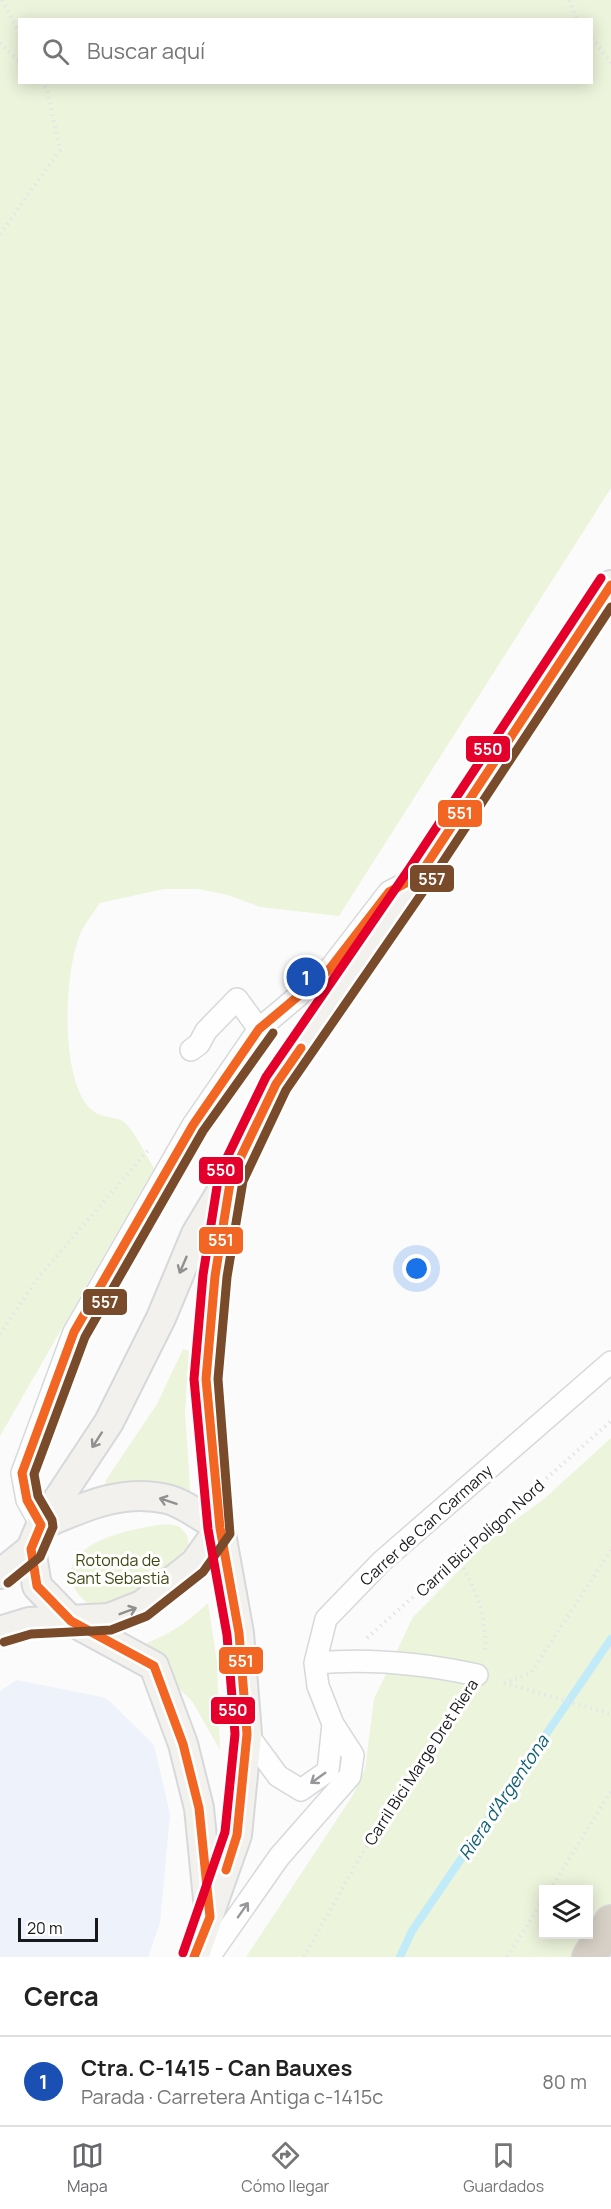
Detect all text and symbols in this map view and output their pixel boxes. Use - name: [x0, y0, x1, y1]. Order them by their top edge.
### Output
- search box: [18, 18, 593, 84]
- icon: search: [39, 35, 72, 68]
- text: Buscar aquí: [87, 36, 205, 66]
- line badge: 550: [465, 735, 511, 763]
- text: 550: [473, 738, 503, 760]
- line badge: 551: [437, 799, 483, 828]
- text: 551: [447, 802, 473, 824]
- line badge: 557: [409, 864, 455, 893]
- text: 557: [418, 868, 446, 890]
- pin: 1: [286, 954, 326, 1000]
- line badge: 550: [198, 1156, 244, 1185]
- text: 550: [206, 1159, 236, 1181]
- line badge: 551: [198, 1226, 244, 1255]
- text: 551: [208, 1229, 234, 1251]
- your location: [402, 1254, 431, 1283]
- one-way arrow: [177, 1255, 188, 1274]
- line badge: 557: [82, 1288, 128, 1316]
- text: 557: [91, 1291, 119, 1313]
- one-way arrow: [91, 1431, 103, 1448]
- street label: Carrer de Can Carmany: [355, 1459, 497, 1590]
- street label: Carril Bici Polígon Nord: [411, 1475, 549, 1601]
- one-way arrow: [159, 1495, 178, 1506]
- park label: Rotonda de Sant Sebastià: [67, 1549, 169, 1589]
- one-way arrow: [118, 1604, 136, 1615]
- line badge: 551: [218, 1646, 264, 1675]
- text: 551: [228, 1650, 254, 1672]
- street label: Carril Bici Marge Dret Riera: [359, 1675, 483, 1849]
- line badge: 550: [210, 1696, 256, 1725]
- text: 550: [218, 1699, 248, 1721]
- water label: Riera d'Argentona: [452, 1729, 554, 1864]
- one-way arrow: [311, 1771, 327, 1784]
- map controls: [539, 1885, 593, 1939]
- button: layers: [539, 1885, 593, 1939]
- one-way arrow: [237, 1902, 249, 1918]
- scale bar: [18, 1915, 98, 1942]
- text: 20 m: [27, 1917, 63, 1939]
- text: Cerca: [24, 1978, 99, 2014]
- text: Ctra. C-1415 - Can Bauxes: [81, 2053, 352, 2083]
- text: 1: [39, 2068, 48, 2095]
- text: 80 m: [542, 2068, 587, 2095]
- text: Parada · Carretera Antiga c-1415c: [81, 2083, 383, 2110]
- tab: Mapa: [67, 2139, 108, 2197]
- tab: Cómo llegar: [241, 2139, 329, 2197]
- tab: Guardados: [463, 2139, 544, 2197]

